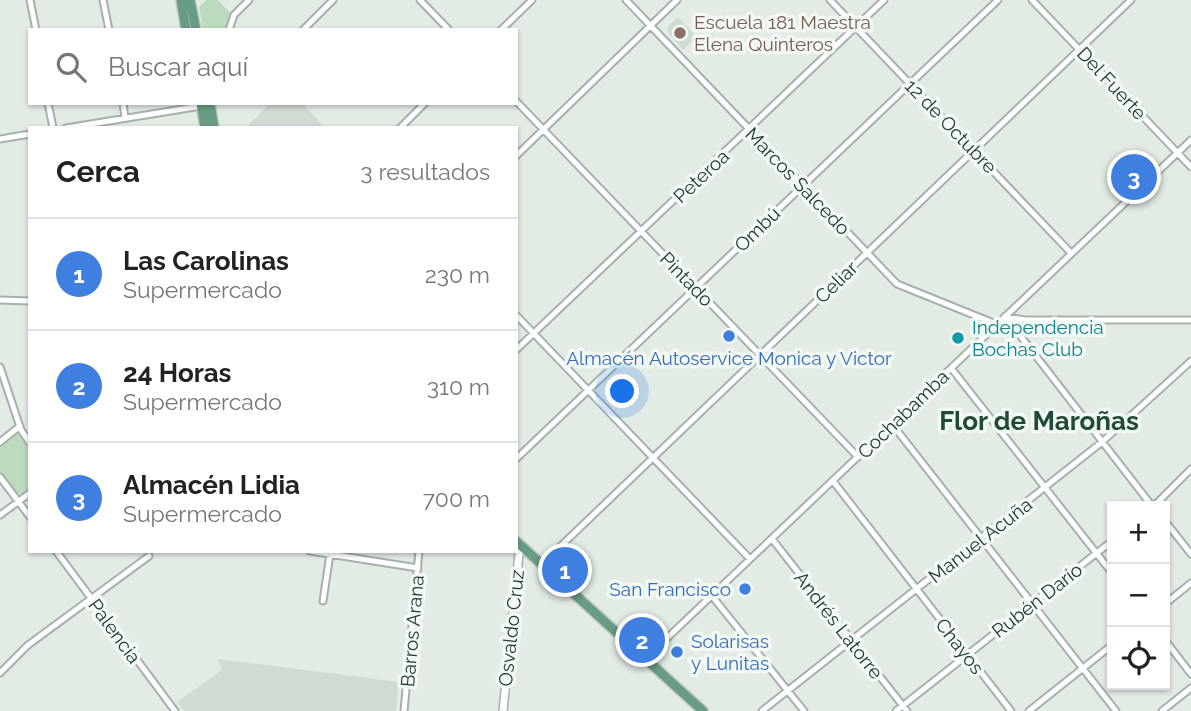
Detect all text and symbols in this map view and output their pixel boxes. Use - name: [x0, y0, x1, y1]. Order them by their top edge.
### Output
- place label: Escuela 181 Maestra Elena Quinteros: [694, 11, 871, 55]
- marker: Escuela 181 Maestra Elena Quinteros: [672, 25, 688, 41]
- search box: [28, 28, 518, 105]
- street label: Del Fuerte: [1073, 42, 1151, 124]
- icon: search: [52, 48, 90, 86]
- text: Buscar aquí: [108, 52, 248, 82]
- street label: 12 de Octubre: [901, 74, 1001, 178]
- street label: Marcos Salcedo: [741, 123, 855, 239]
- street label: Peteroa: [669, 145, 733, 207]
- pin: 3: [1111, 151, 1157, 203]
- text: Cerca: [56, 154, 140, 189]
- text: 3 resultados: [360, 158, 490, 185]
- street label: Ombú: [730, 202, 784, 256]
- text: Las Carolinas: [123, 246, 289, 276]
- street label: Pintado: [656, 247, 718, 311]
- street label: Celiar: [810, 256, 862, 307]
- text: 1: [73, 261, 85, 288]
- text: 230 m: [425, 261, 490, 288]
- text: Supermercado: [123, 276, 282, 303]
- place label: Independencia Bochas Club: [972, 316, 1104, 360]
- marker: Almacén Autoservice Monica y Victor: [721, 328, 737, 344]
- marker: Independencia Bochas Club: [950, 330, 966, 346]
- place label: Almacén Autoservice Monica y Victor: [566, 347, 892, 369]
- text: 24 Horas: [123, 358, 231, 388]
- street label: Cochabamba: [853, 365, 953, 463]
- text: 2: [73, 373, 85, 400]
- text: 310 m: [427, 373, 490, 400]
- your location: [605, 374, 639, 408]
- text: Supermercado: [123, 388, 282, 415]
- district label: Flor de Maroñas: [939, 406, 1139, 436]
- text: Almacén Lidia: [123, 470, 300, 500]
- text: 3: [73, 485, 85, 512]
- text: 700 m: [423, 485, 490, 512]
- street label: Manuel Acuña: [924, 493, 1036, 587]
- text: Supermercado: [123, 500, 282, 527]
- map controls: [1107, 501, 1170, 690]
- button: +: [1107, 501, 1170, 564]
- pin: 1: [542, 544, 588, 596]
- street label: Rubén Darío: [988, 558, 1086, 642]
- button: −: [1107, 564, 1170, 627]
- street label: Andrés Latorre: [790, 567, 888, 683]
- street label: Osvaldo Cruz: [494, 569, 528, 687]
- street label: Barros Arana: [396, 574, 428, 688]
- place label: San Francisco: [609, 578, 731, 600]
- marker: San Francisco: [737, 581, 753, 597]
- street label: Palencia: [84, 594, 146, 668]
- pin: 2: [619, 614, 665, 666]
- street label: Chayos: [931, 614, 989, 678]
- button: locate: [1107, 627, 1170, 690]
- place label: Solarisas y Lunitas: [691, 630, 769, 674]
- marker: Solarisas y Lunitas: [669, 644, 685, 660]

